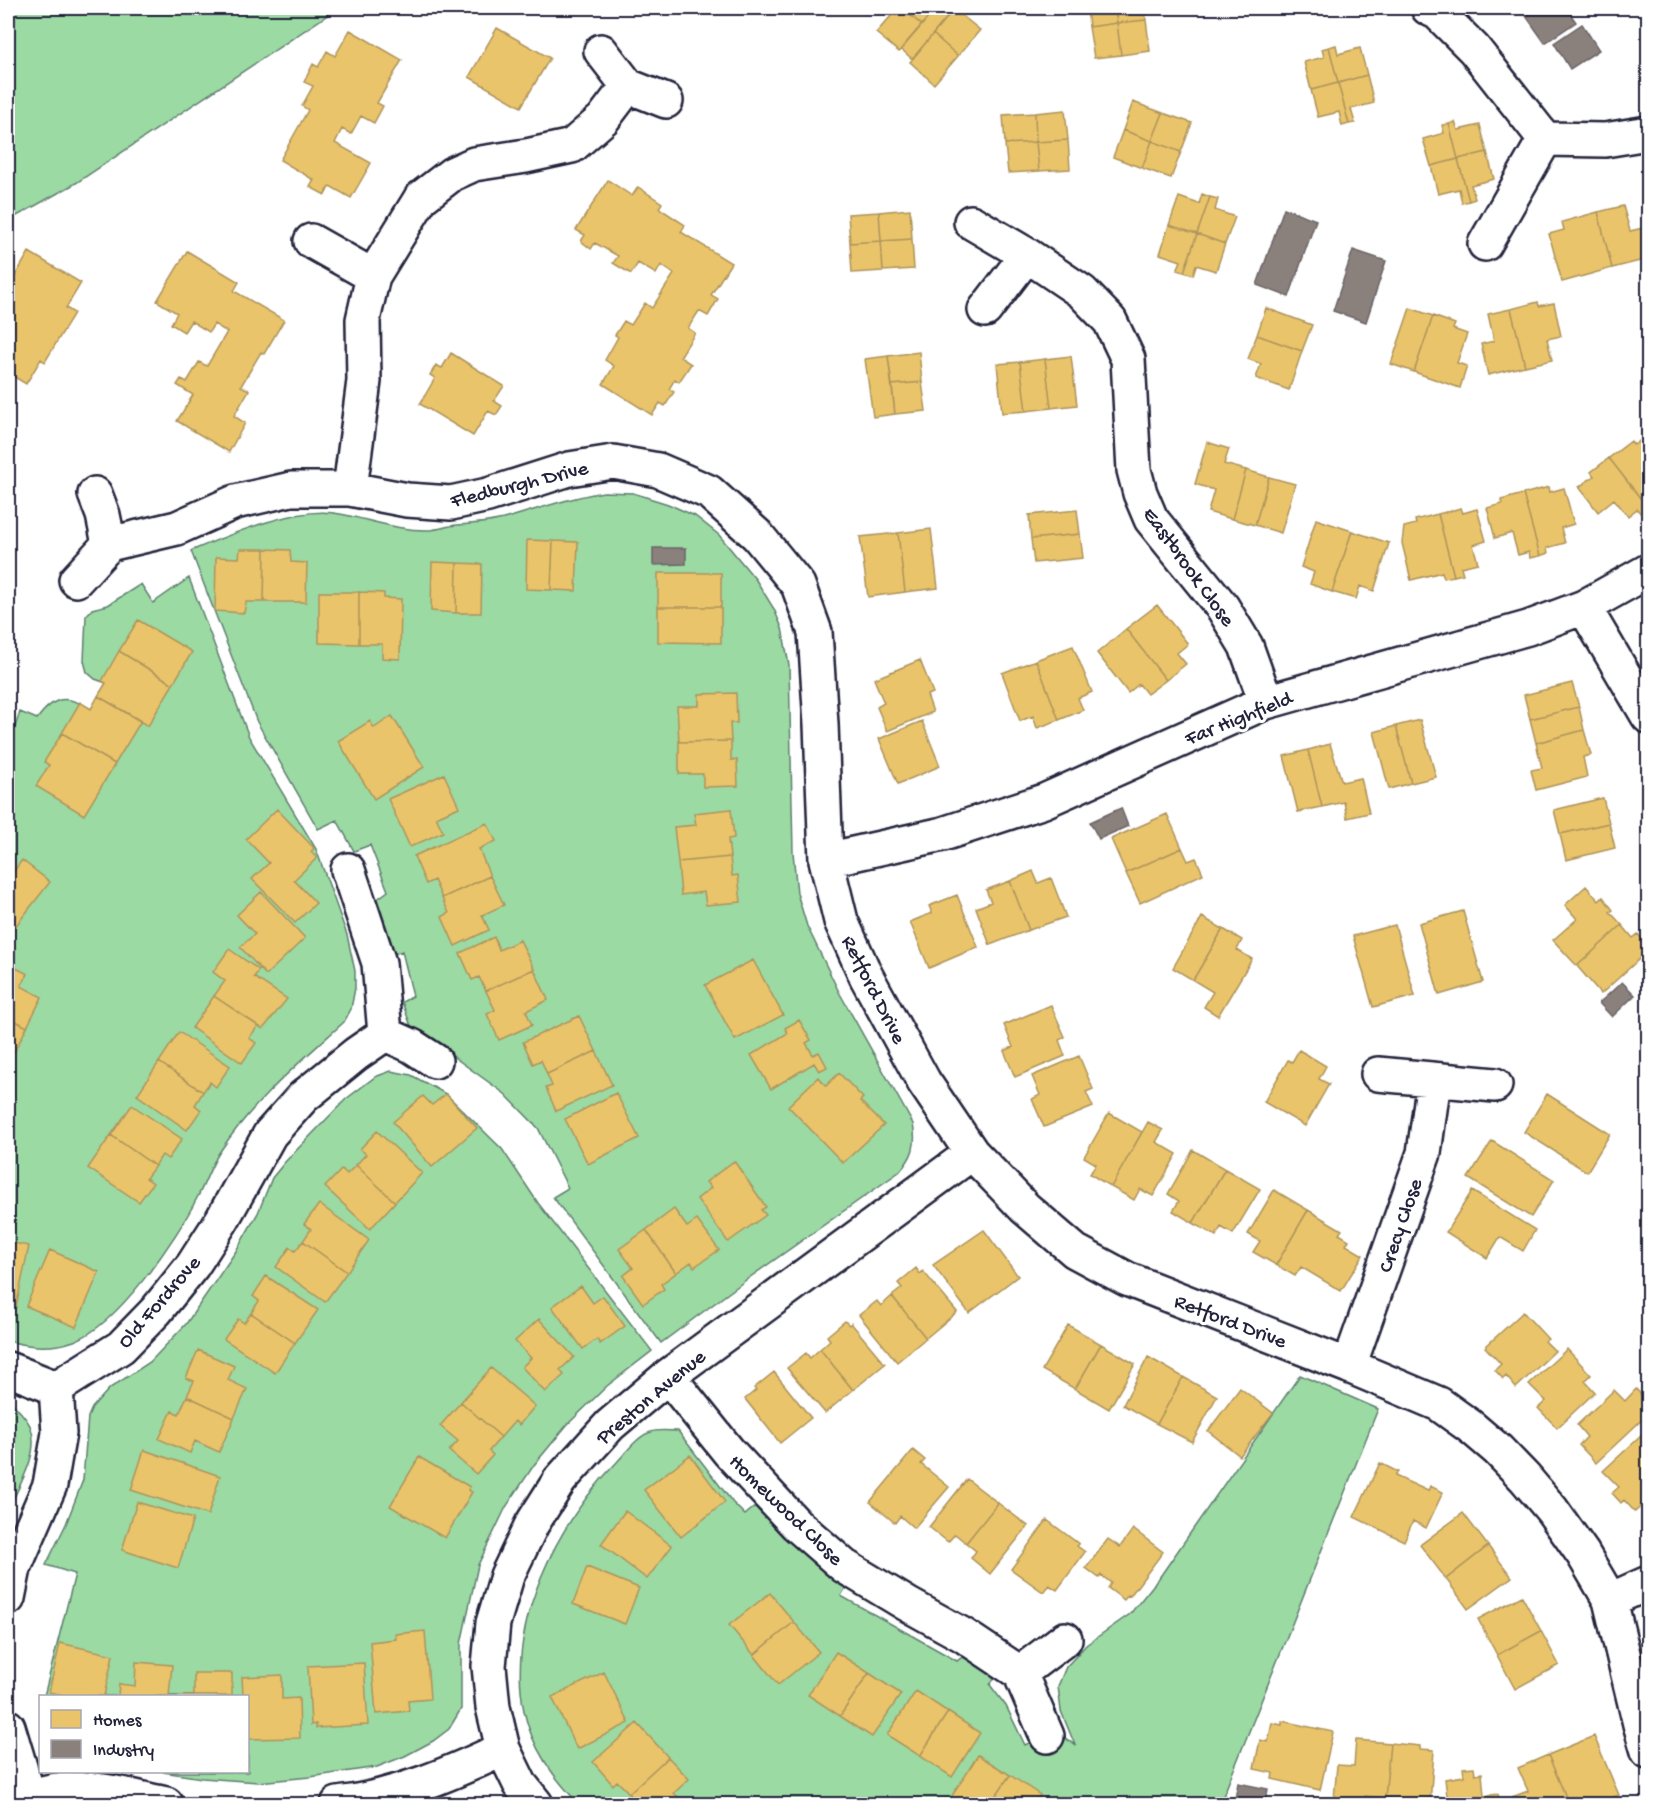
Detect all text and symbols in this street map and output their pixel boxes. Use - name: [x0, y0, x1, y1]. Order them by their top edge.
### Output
- street label: Fledburgh Drive: [448, 457, 592, 516]
- street label: Eastbrook Close: [1136, 504, 1239, 633]
- street label: Far Highfield: [1181, 687, 1298, 753]
- street label: Retford Drive: [834, 932, 910, 1050]
- street label: Crecy Close: [1375, 1175, 1430, 1276]
- street label: Old Fordrove: [114, 1251, 208, 1355]
- street label: Retford Drive: [1170, 1290, 1290, 1357]
- street label: Preston Avenue: [592, 1345, 713, 1452]
- street label: Homewood Close: [722, 1451, 848, 1573]
- legend: [39, 1695, 249, 1773]
- text: Homes: [93, 1711, 143, 1732]
- text: Industry: [93, 1741, 154, 1762]

